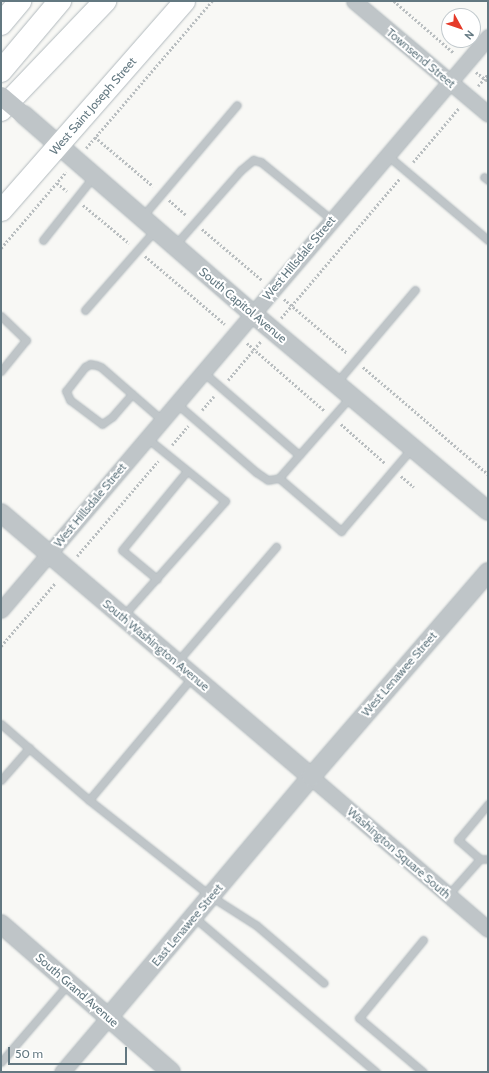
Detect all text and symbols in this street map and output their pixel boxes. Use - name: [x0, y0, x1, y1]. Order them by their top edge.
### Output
- north arrow: [441, 8, 481, 48]
- street label: Townsend Street: [384, 25, 458, 91]
- text: N: [462, 28, 477, 43]
- street label: West Saint Joseph Street: [47, 54, 139, 158]
- street label: West Hillsdale Street: [260, 213, 338, 303]
- street label: South Capitol Avenue: [196, 264, 290, 346]
- street label: West Hillsdale Street: [51, 460, 129, 550]
- street label: South Washington Avenue: [100, 596, 212, 694]
- street label: West Lenawee Street: [358, 629, 440, 719]
- street label: Washington Square South: [344, 804, 454, 902]
- street label: East Lenawee Street: [148, 881, 226, 969]
- street label: South Grand Avenue: [33, 950, 121, 1030]
- scale bar: [10, 1039, 129, 1065]
- text: 50 m: [15, 1046, 43, 1061]

